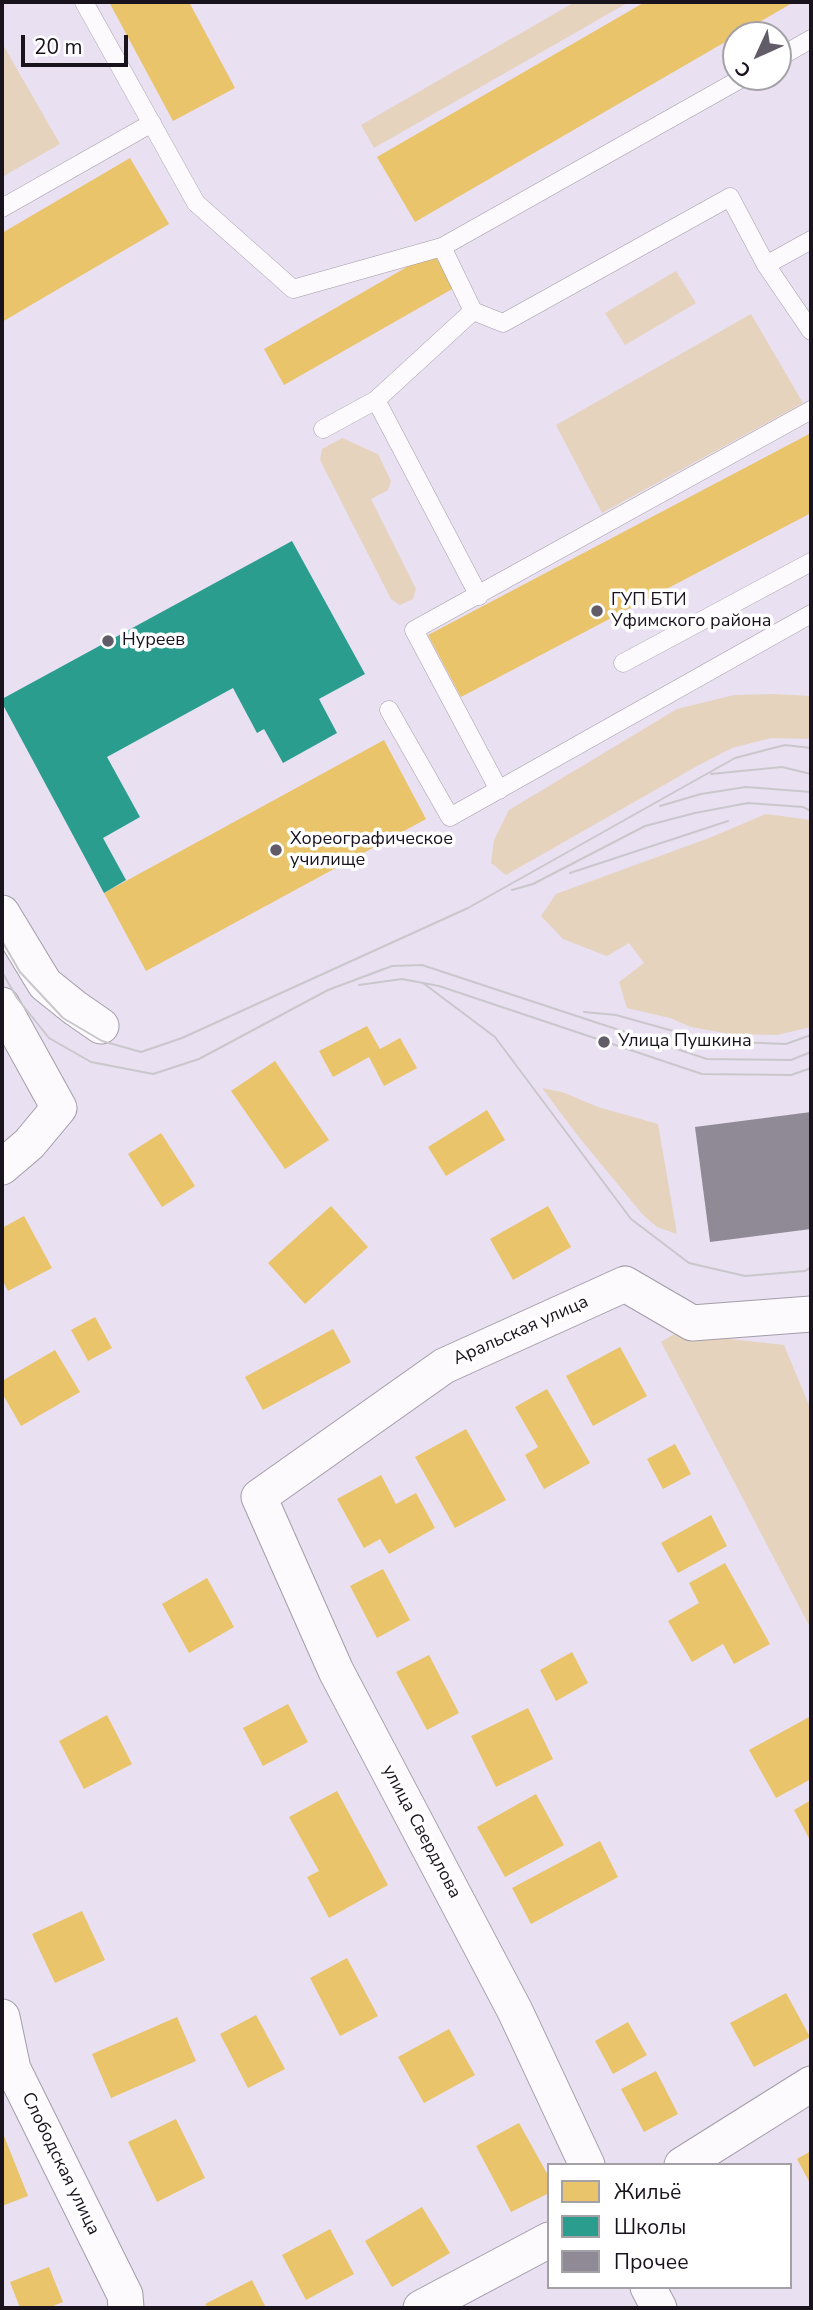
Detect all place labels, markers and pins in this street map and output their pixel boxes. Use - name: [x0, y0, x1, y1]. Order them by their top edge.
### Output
- place label: ГУП БТИ Уфимского района: [611, 590, 771, 632]
- marker: ГУП БТИ Уфимского района: [589, 603, 605, 619]
- place label: Нуреев: [122, 630, 185, 652]
- marker: Нуреев: [100, 633, 116, 649]
- place label: Хореографическое училище: [290, 829, 453, 872]
- marker: Хореографическое училище: [268, 842, 284, 858]
- place label: Улица Пушкина: [618, 1031, 752, 1053]
- marker: Улица Пушкина: [596, 1034, 612, 1050]

